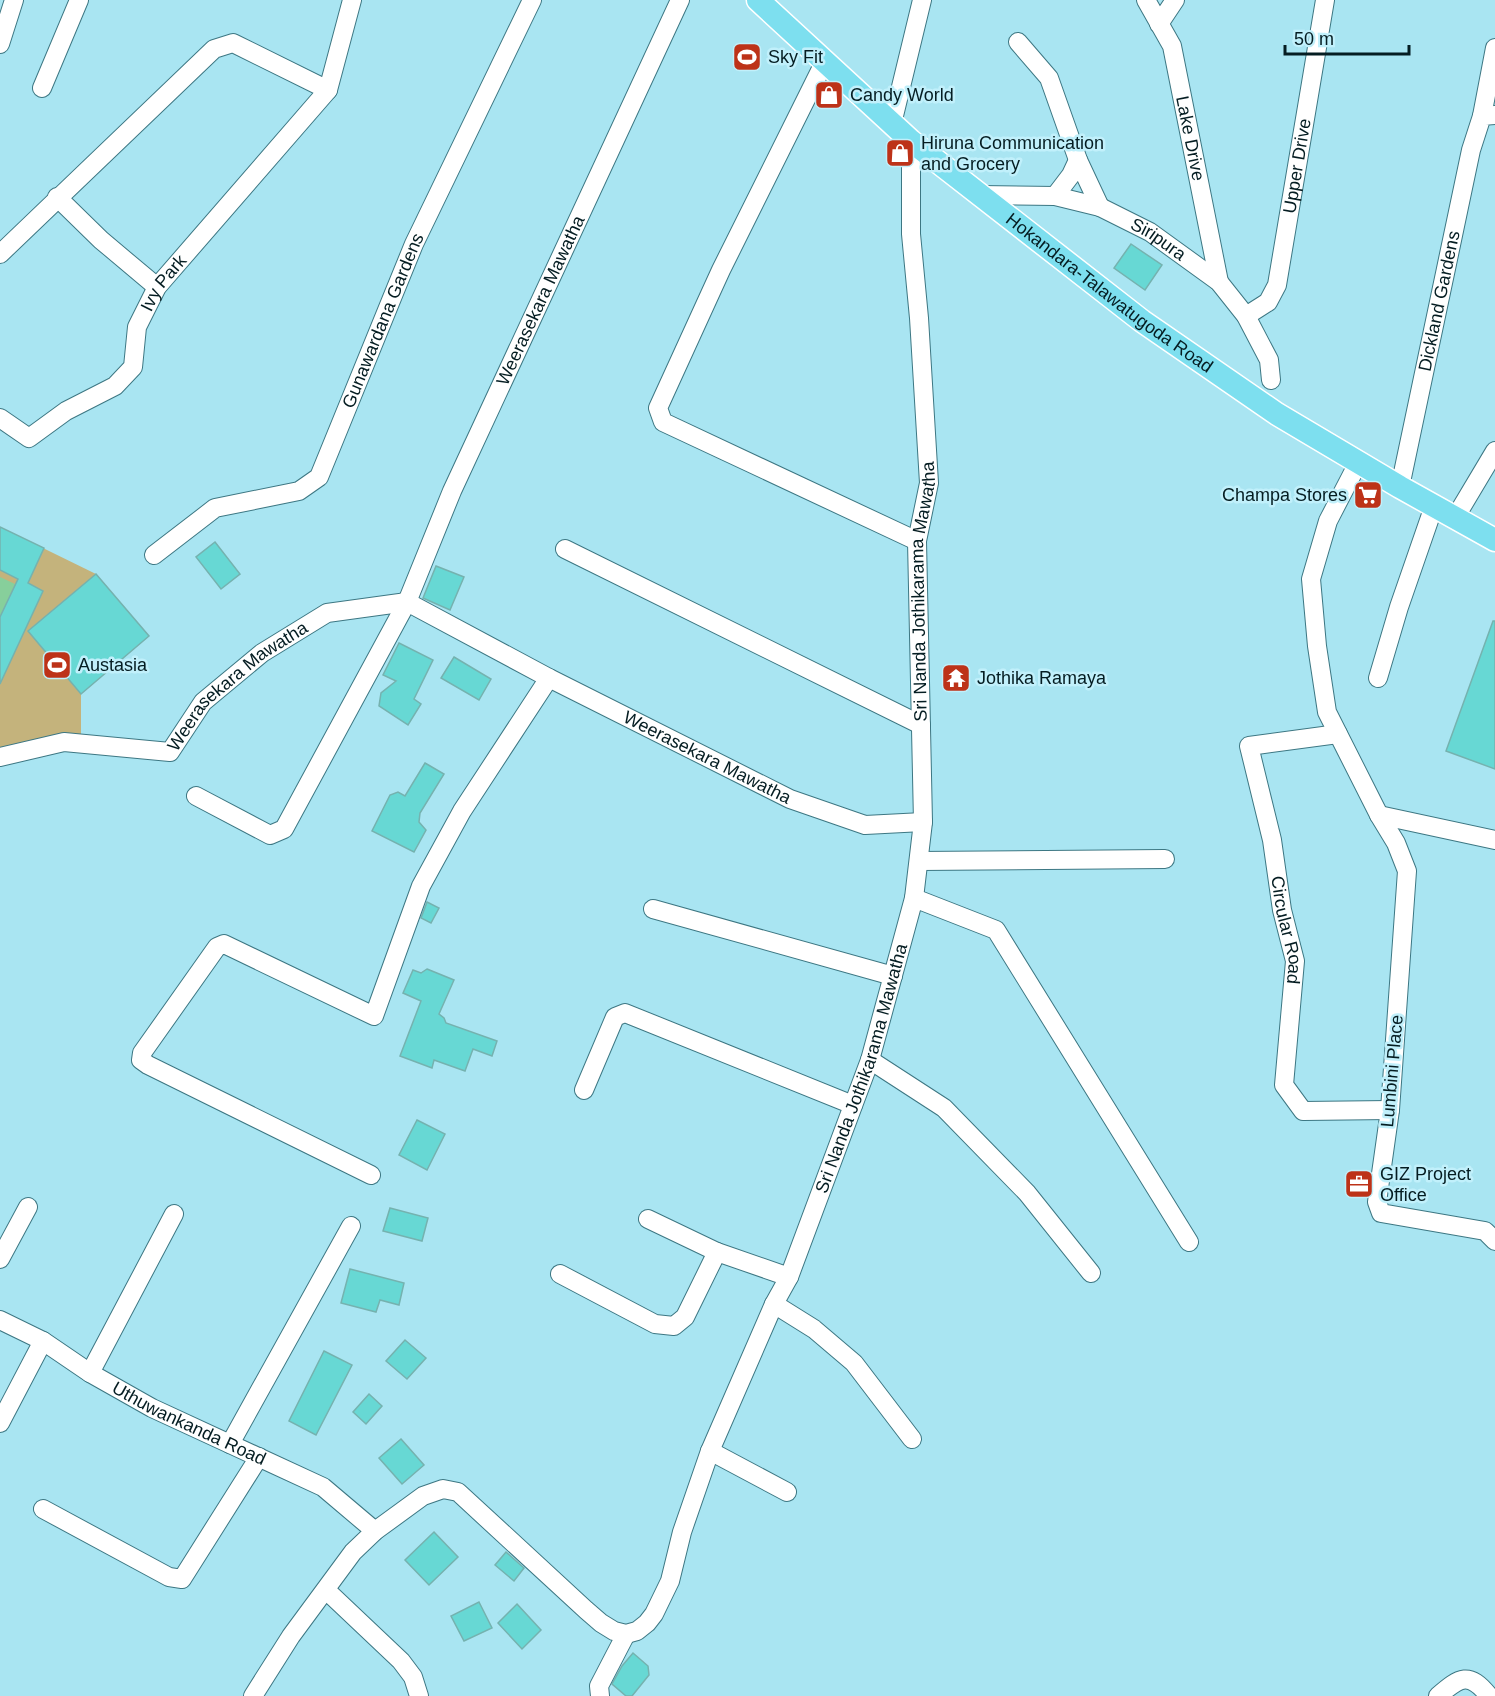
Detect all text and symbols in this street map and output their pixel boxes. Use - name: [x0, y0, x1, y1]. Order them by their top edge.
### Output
- scale bar: [1285, 18, 1410, 56]
- text: 50 m: [1294, 29, 1334, 49]
- sports icon: Sky Fit: [731, 41, 763, 73]
- place label: Sky Fit: [768, 47, 823, 67]
- shop icon: Candy World: [813, 79, 845, 111]
- place label: Candy World: [850, 85, 954, 105]
- street label: Lake Drive: [1172, 94, 1209, 183]
- street label: Upper Drive: [1279, 117, 1315, 215]
- place label: Hiruna Communication and Grocery: [921, 133, 1104, 174]
- shop icon: Hiruna Communication and Grocery: [884, 137, 916, 169]
- street label: Hokandara-Talawatugoda Road: [1002, 209, 1217, 377]
- street label: Weerasekara Mawatha: [493, 211, 589, 388]
- street label: Siripura: [1127, 214, 1191, 265]
- street label: Dickland Gardens: [1415, 229, 1464, 373]
- street label: Gunawardana Gardens: [338, 230, 428, 411]
- street label: Ivy Park: [137, 250, 191, 314]
- street label: Sri Nanda Jothikarama Mawatha: [907, 460, 939, 722]
- supermarket icon: Champa Stores: [1352, 479, 1384, 511]
- place label: Champa Stores: [1222, 485, 1347, 505]
- street label: Weerasekara Mawatha: [164, 617, 312, 755]
- sports icon: Austasia: [41, 649, 73, 681]
- place label: Austasia: [78, 655, 148, 675]
- temple icon: Jothika Ramaya: [940, 662, 972, 694]
- place label: Jothika Ramaya: [977, 668, 1107, 688]
- street label: Weerasekara Mawatha: [620, 707, 795, 808]
- street label: Circular Road: [1267, 875, 1305, 985]
- street label: Sri Nanda Jothikarama Mawatha: [811, 941, 911, 1196]
- street label: Lumbini Place: [1377, 1014, 1407, 1128]
- place label: GIZ Project Office: [1380, 1164, 1471, 1205]
- office icon: GIZ Project Office: [1343, 1168, 1375, 1200]
- street label: Uthuwankanda Road: [109, 1378, 269, 1469]

